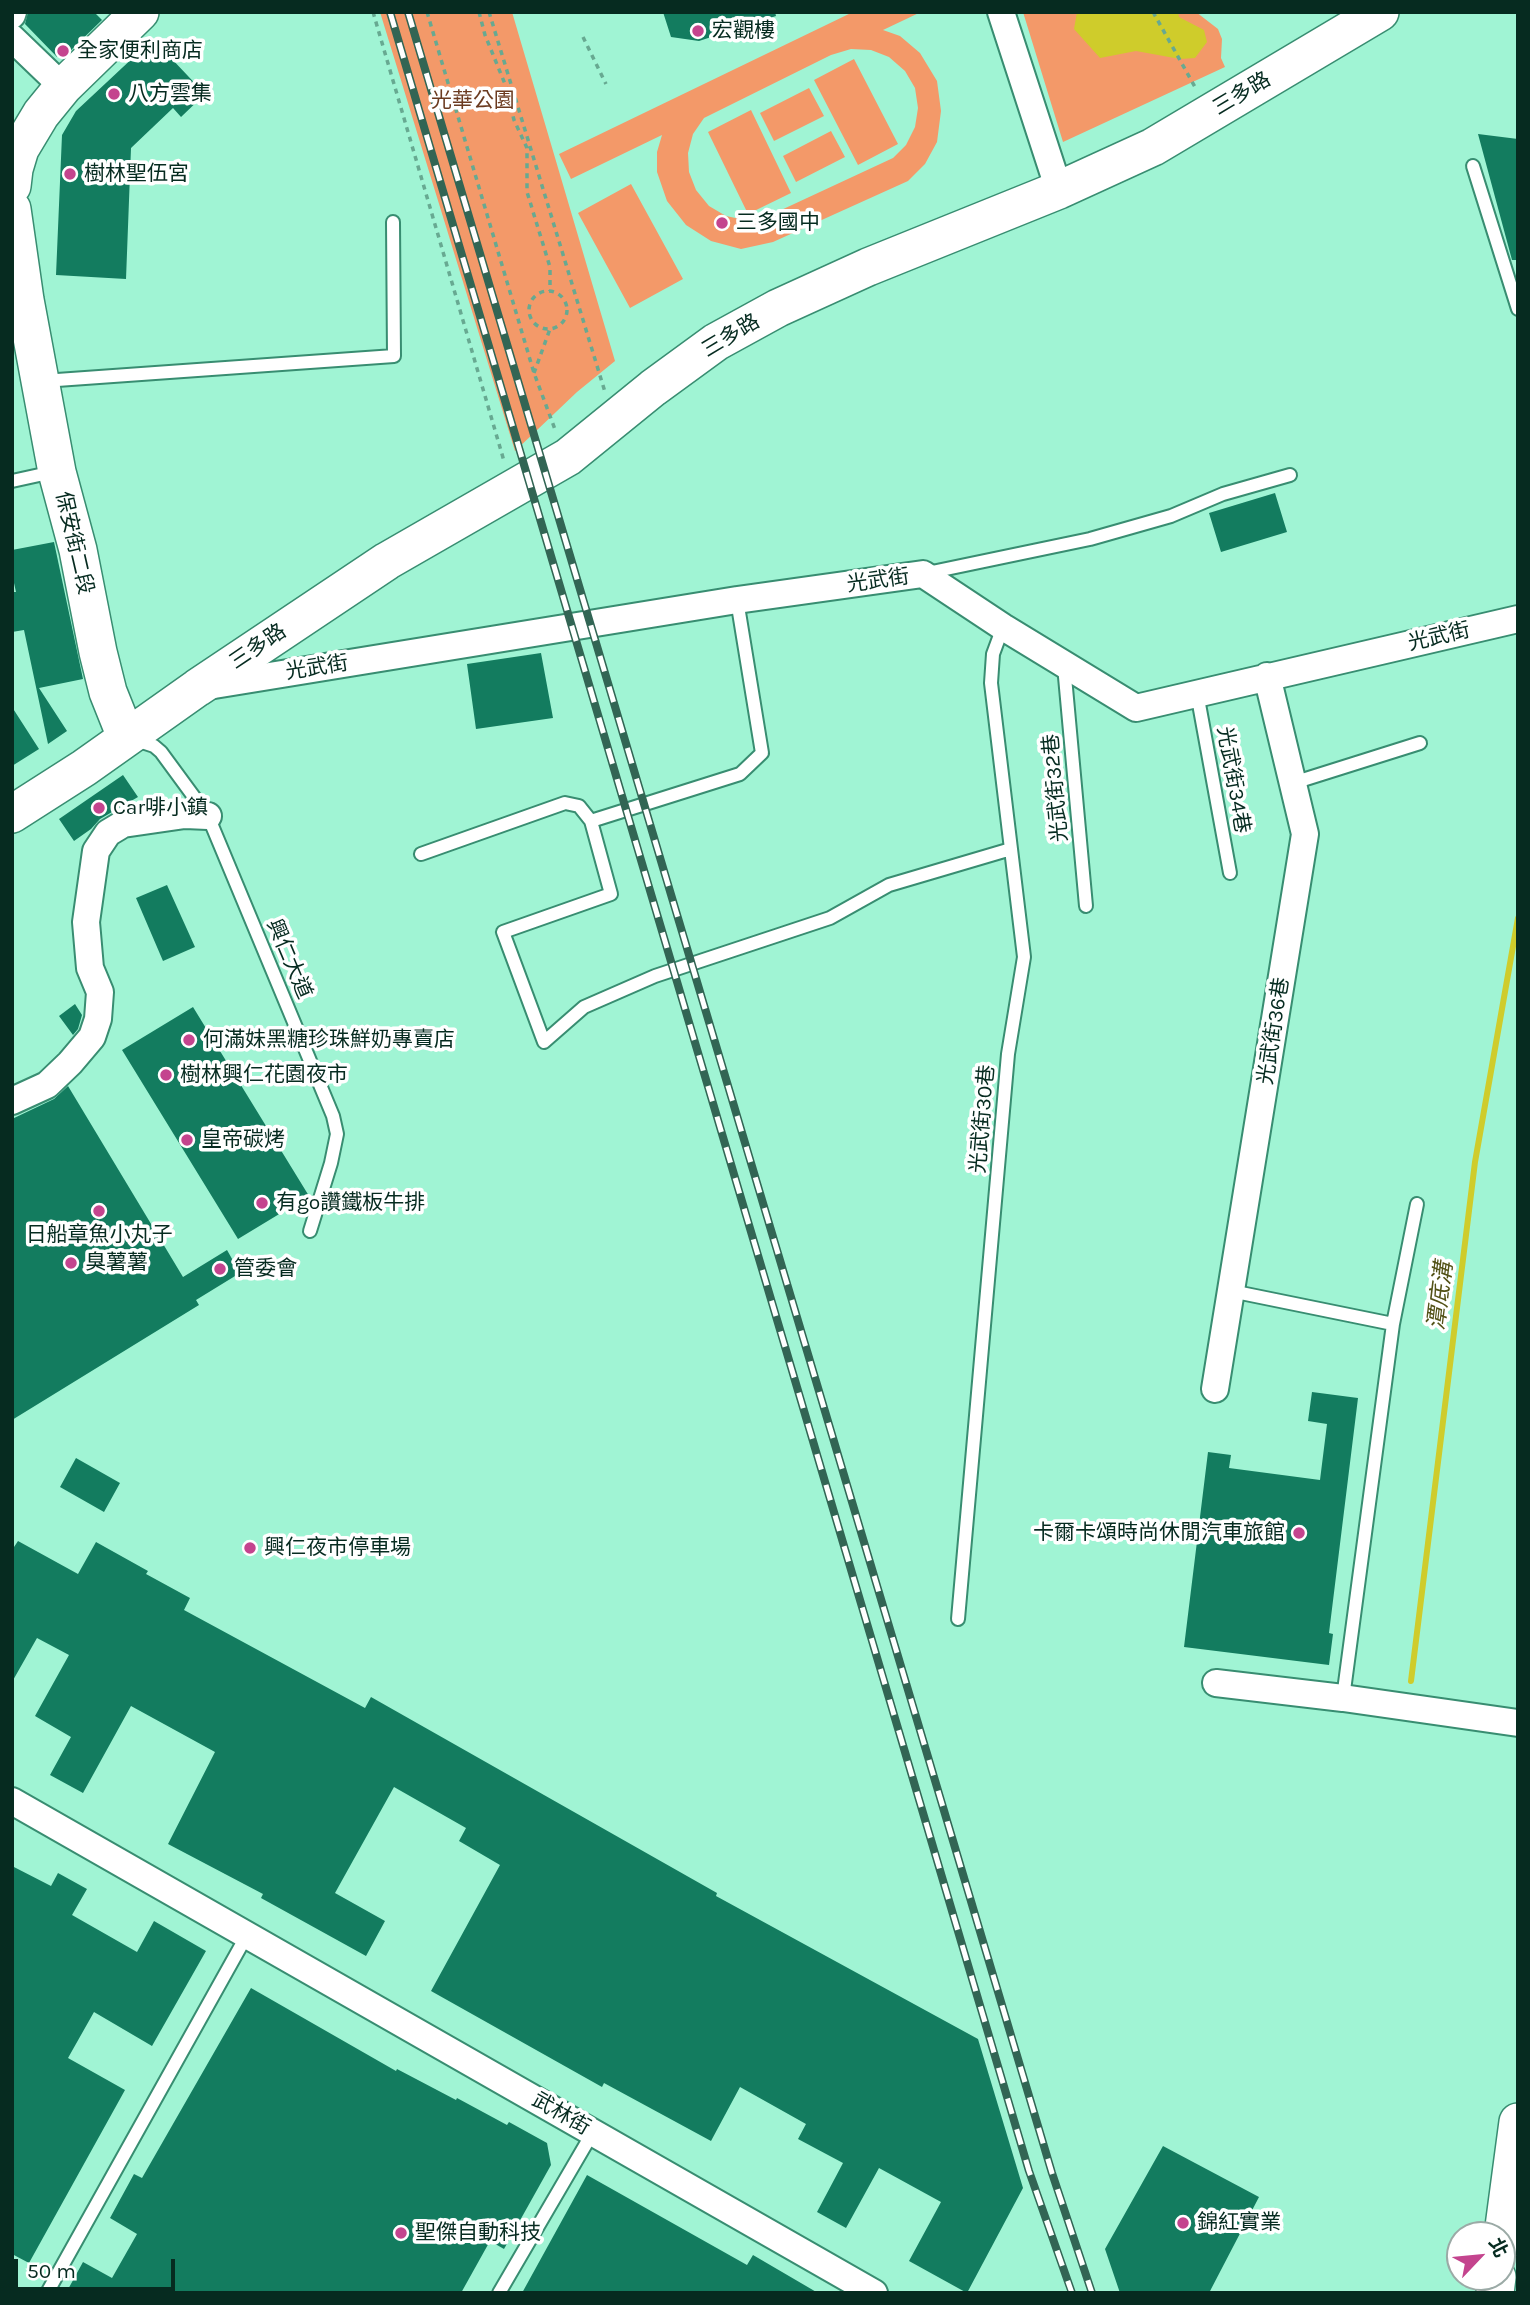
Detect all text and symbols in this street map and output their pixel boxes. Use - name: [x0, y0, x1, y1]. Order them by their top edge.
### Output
- place label: 宏觀樓: [712, 18, 775, 44]
- marker: 宏觀樓: [690, 23, 706, 39]
- place label: 全家便利商店: [77, 38, 203, 64]
- marker: 全家便利商店: [55, 43, 71, 59]
- street label: 三多路: [1209, 67, 1275, 121]
- place label: 八方雲集: [128, 81, 212, 107]
- marker: 八方雲集: [106, 86, 122, 102]
- park label: 光華公園: [431, 88, 515, 114]
- place label: 樹林聖伍宮: [84, 161, 189, 187]
- marker: 樹林聖伍宮: [62, 166, 78, 182]
- place label: 三多國中: [736, 210, 820, 236]
- marker: 三多國中: [714, 215, 730, 231]
- street label: 三多路: [698, 309, 764, 363]
- street label: 保安街二段: [50, 489, 98, 597]
- street label: 光武街: [845, 564, 911, 598]
- street label: 光武街: [1405, 618, 1473, 656]
- street label: 三多路: [225, 619, 291, 675]
- street label: 光武街: [284, 651, 350, 685]
- street label: 光武街34巷: [1211, 725, 1255, 835]
- street label: 光武街32巷: [1039, 733, 1073, 843]
- place label: Car啡小鎮: [113, 795, 208, 821]
- marker: Car啡小鎮: [91, 800, 107, 816]
- street label: 興仁大道: [261, 915, 317, 1003]
- street label: 光武街36巷: [1253, 975, 1295, 1087]
- place label: 何滿妹黑糖珍珠鮮奶專賣店: [203, 1027, 455, 1053]
- marker: 何滿妹黑糖珍珠鮮奶專賣店: [181, 1032, 197, 1048]
- place label: 樹林興仁花園夜市: [180, 1062, 348, 1088]
- street label: 光武街30巷: [966, 1064, 1000, 1174]
- marker: 樹林興仁花園夜市: [158, 1067, 174, 1083]
- place label: 皇帝碳烤: [201, 1127, 285, 1153]
- marker: 皇帝碳烤: [179, 1132, 195, 1148]
- place label: 有go讚鐵板牛排: [276, 1190, 425, 1216]
- marker: 有go讚鐵板牛排: [254, 1195, 270, 1211]
- marker: 日船章魚小丸子: [91, 1203, 107, 1219]
- place label: 日船章魚小丸子: [26, 1222, 172, 1248]
- place label: 臭薯薯: [85, 1250, 148, 1276]
- marker: 臭薯薯: [63, 1255, 79, 1271]
- place label: 管委會: [234, 1256, 297, 1282]
- water label: 潭底溝: [1423, 1260, 1459, 1332]
- marker: 管委會: [212, 1261, 228, 1277]
- place label: 卡爾卡頌時尚休閒汽車旅館: [1033, 1520, 1285, 1546]
- marker: 卡爾卡頌時尚休閒汽車旅館: [1291, 1525, 1307, 1541]
- place label: 興仁夜市停車場: [264, 1535, 411, 1561]
- marker: 興仁夜市停車場: [242, 1540, 258, 1556]
- street label: 武林街: [527, 2087, 595, 2141]
- place label: 錦紅實業: [1197, 2210, 1281, 2236]
- marker: 錦紅實業: [1175, 2215, 1191, 2231]
- place label: 聖傑自動科技: [415, 2220, 541, 2246]
- north arrow: [1446, 2221, 1516, 2291]
- marker: 聖傑自動科技: [393, 2225, 409, 2241]
- text: 北: [1484, 2234, 1512, 2261]
- scale bar: [18, 2246, 178, 2290]
- text: 50 m: [27, 2259, 76, 2283]

